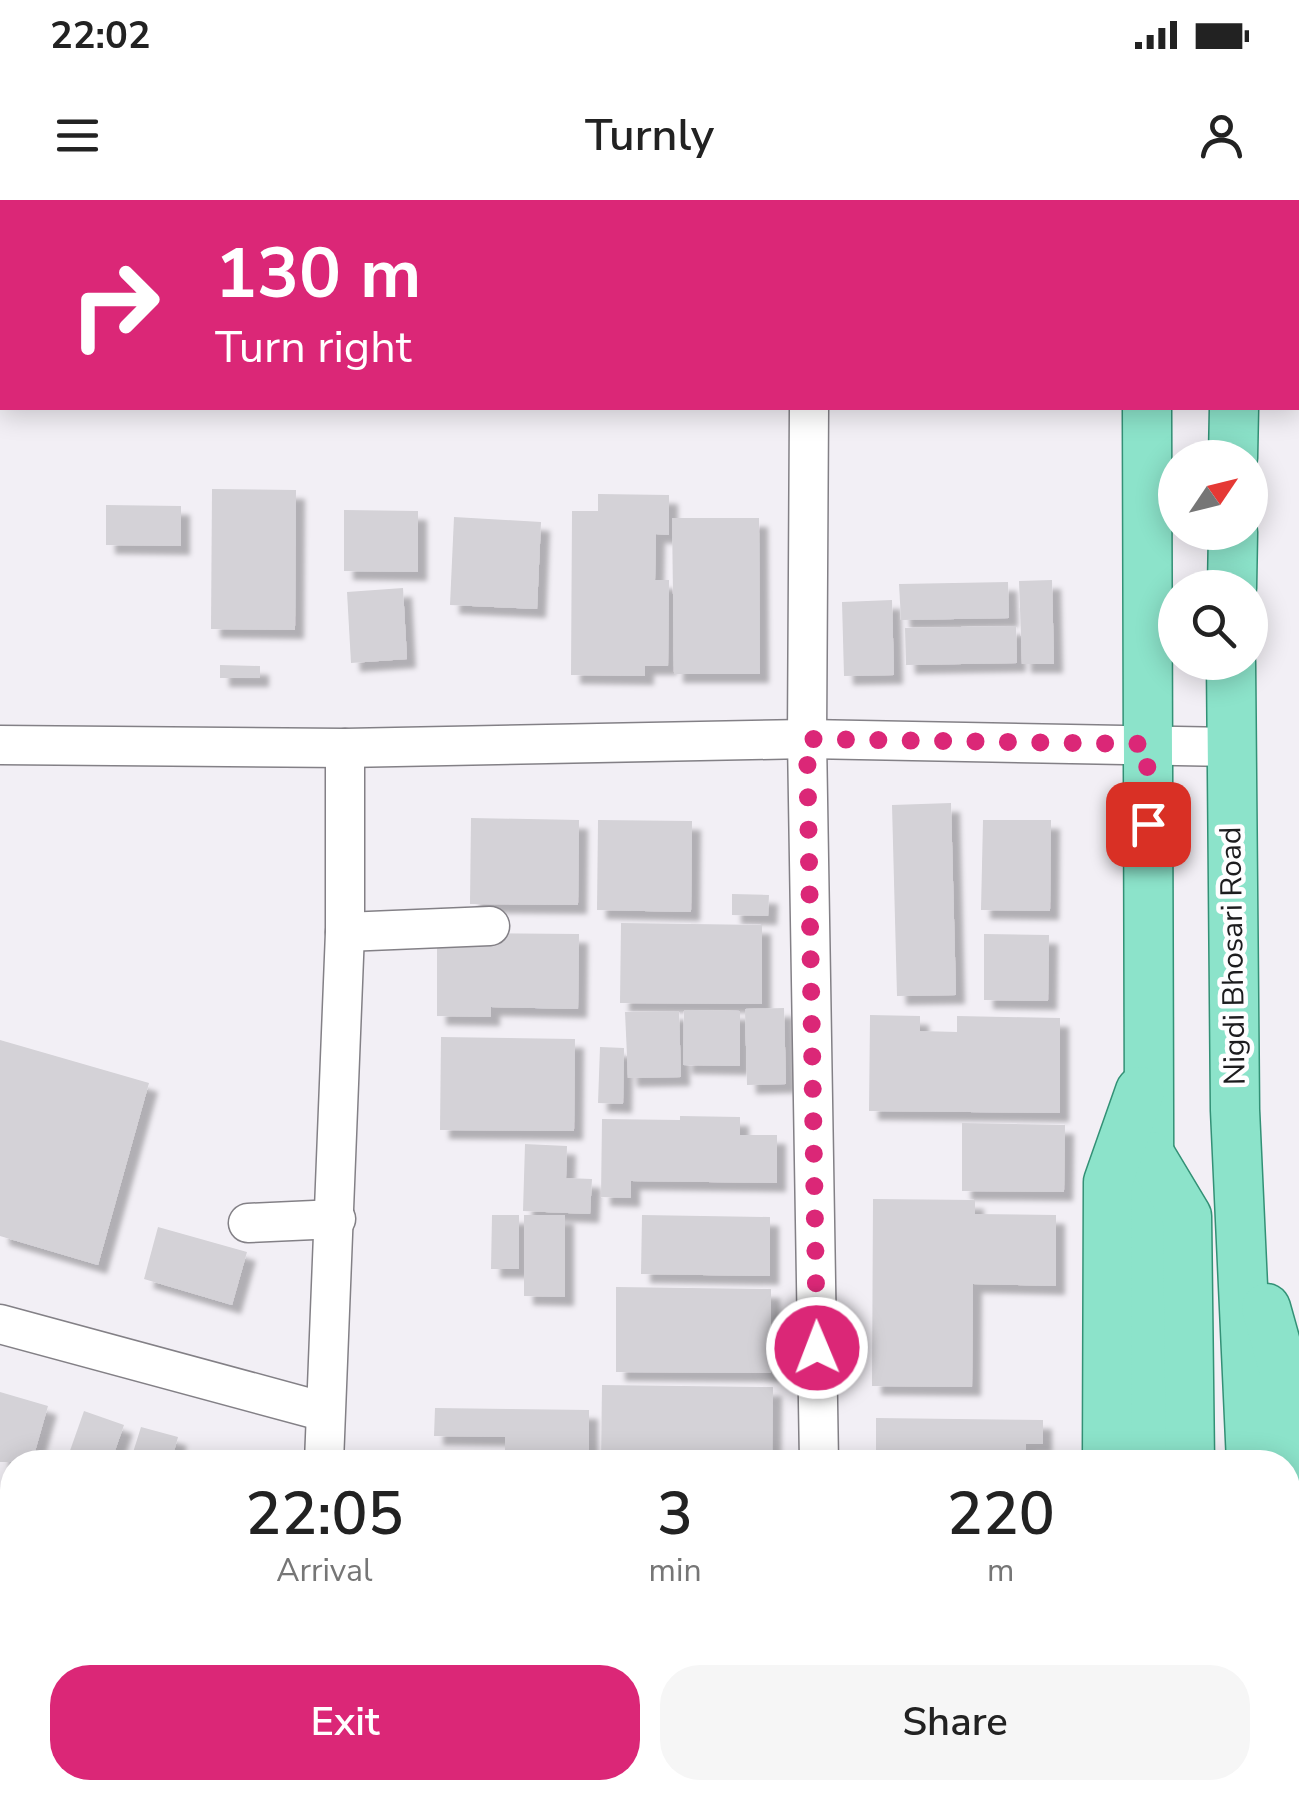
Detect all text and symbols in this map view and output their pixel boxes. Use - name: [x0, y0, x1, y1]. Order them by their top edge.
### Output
- text: 22:02: [50, 10, 151, 61]
- text: Turnly: [585, 105, 714, 166]
- icon: menu: [50, 108, 105, 163]
- icon: person: [1194, 108, 1249, 163]
- text: 130 m: [215, 226, 421, 322]
- icon: right: [50, 240, 180, 370]
- text: Turn right: [215, 317, 412, 378]
- north arrow: [1158, 440, 1268, 550]
- map controls: [1158, 440, 1268, 680]
- button: search: [1158, 570, 1268, 680]
- pin: [1106, 782, 1191, 867]
- icon: arrive: [1121, 797, 1176, 852]
- street label: Nigdi Bhosari Road: [1210, 826, 1256, 1086]
- position arrow: [765, 1296, 869, 1400]
- text: 22:05: [245, 1473, 403, 1555]
- text: 3: [657, 1473, 693, 1555]
- text: 220: [947, 1473, 1055, 1555]
- text: Arrival: [276, 1549, 372, 1592]
- text: min: [649, 1549, 702, 1592]
- text: m: [987, 1549, 1015, 1592]
- button: Exit: [50, 1665, 640, 1780]
- button: Share: [660, 1665, 1250, 1780]

